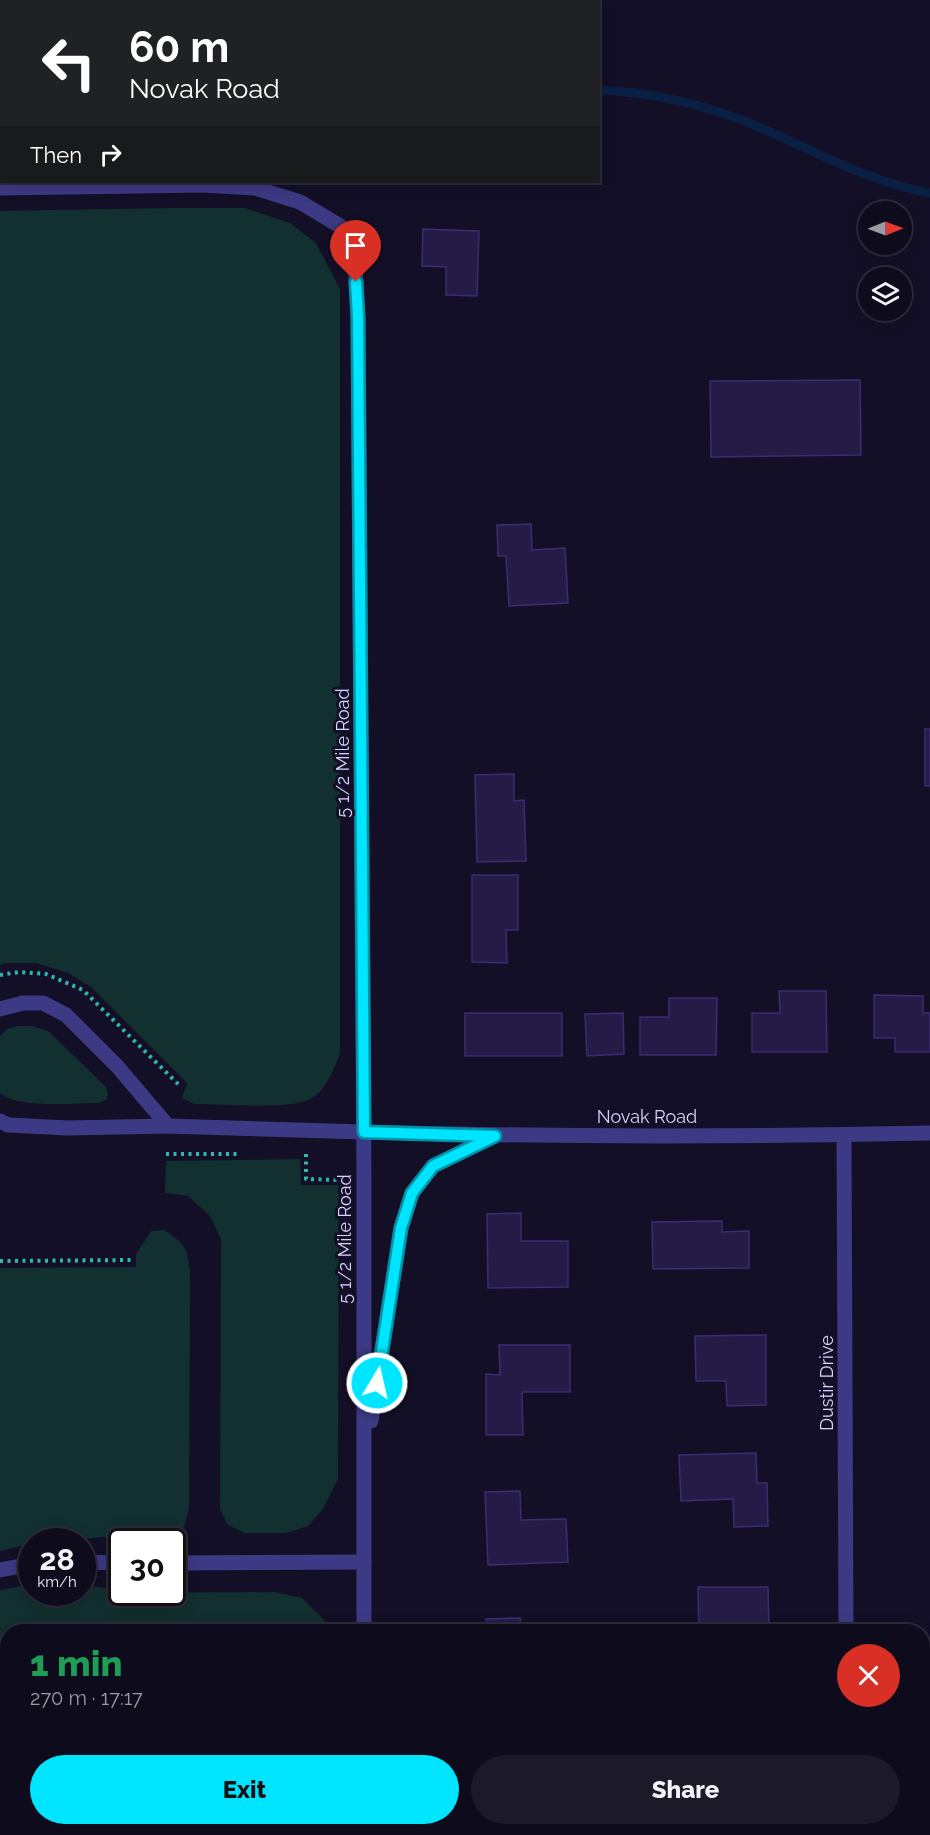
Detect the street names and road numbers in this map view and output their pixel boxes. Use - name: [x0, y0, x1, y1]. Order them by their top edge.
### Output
- street label: 5 1/2 Mile Road: [332, 688, 353, 818]
- street label: Novak Road: [597, 1106, 697, 1127]
- street label: 5 1/2 Mile Road: [334, 1174, 355, 1304]
- street label: Dustir Drive: [816, 1335, 837, 1431]

